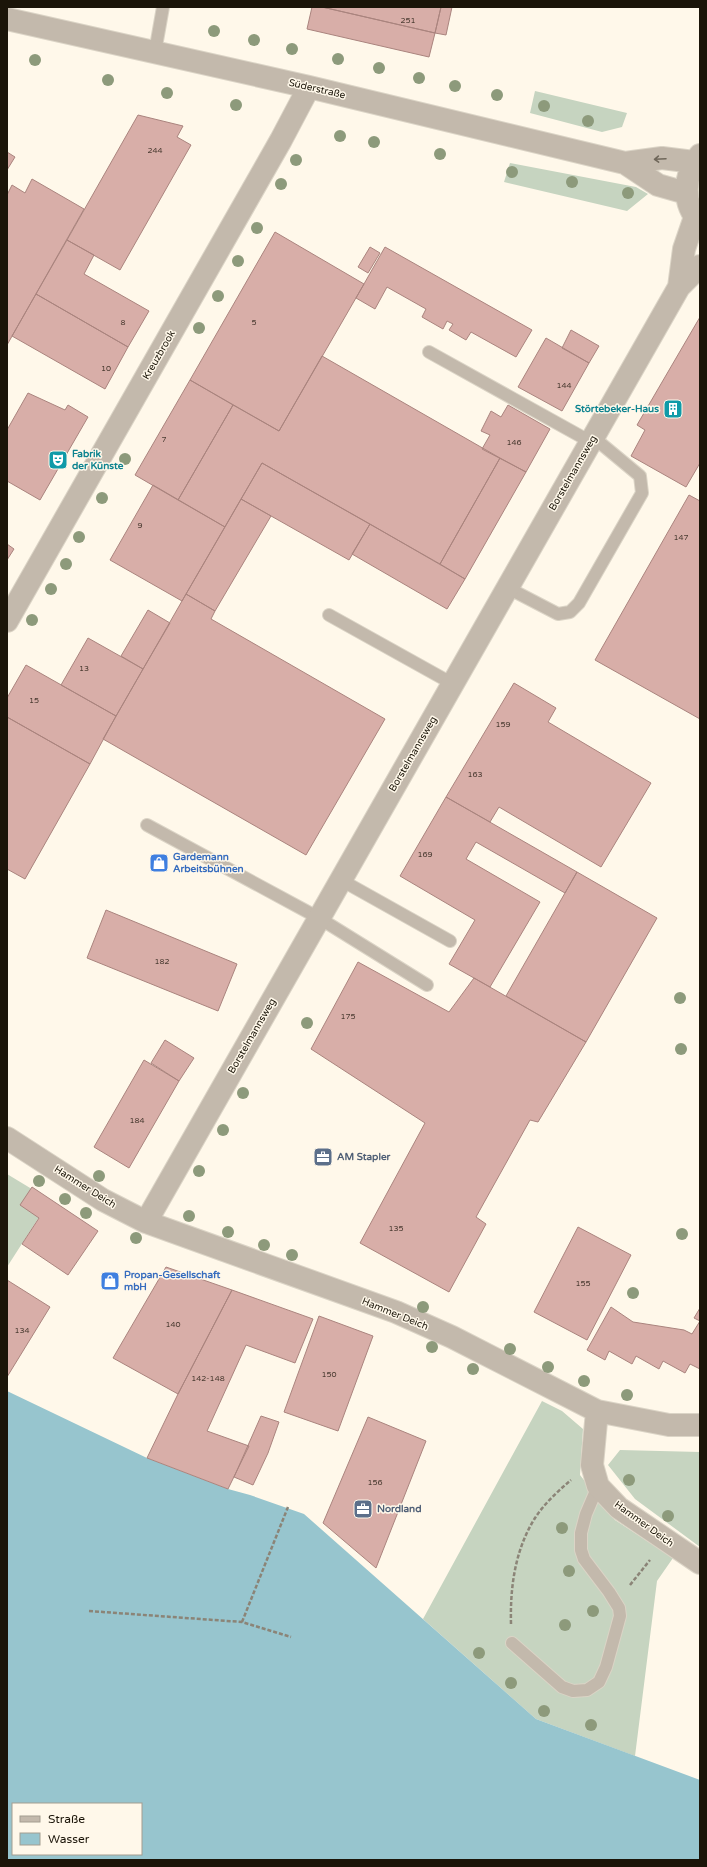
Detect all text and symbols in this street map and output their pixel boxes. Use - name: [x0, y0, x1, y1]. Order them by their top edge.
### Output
- house number: 251: [400, 16, 416, 25]
- street label: Süderstraße: [288, 77, 347, 101]
- house number: 244: [147, 146, 163, 155]
- one-way arrow: [653, 156, 666, 163]
- house number: 8: [120, 318, 126, 327]
- house number: 5: [251, 318, 257, 327]
- street label: Kreuzbrook: [140, 328, 178, 382]
- house number: 10: [101, 364, 111, 373]
- house number: 144: [556, 381, 572, 390]
- building icon: Störtebeker-Haus: [662, 398, 684, 420]
- place label: Störtebeker-Haus: [575, 403, 659, 415]
- street label: Borstelmannsweg: [547, 433, 599, 513]
- house number: 7: [161, 435, 167, 444]
- house number: 146: [506, 438, 522, 447]
- place label: Fabrik der Künste: [72, 448, 124, 472]
- theatre icon: Fabrik der Künste: [47, 449, 69, 471]
- house number: 9: [137, 521, 143, 530]
- house number: 147: [673, 533, 689, 542]
- house number: 13: [79, 664, 89, 673]
- house number: 15: [29, 696, 39, 705]
- street label: Borstelmannsweg: [387, 714, 439, 794]
- house number: 159: [495, 720, 511, 729]
- house number: 163: [467, 770, 483, 779]
- house number: 169: [417, 850, 433, 859]
- place label: Gardemann Arbeitsbühnen: [173, 851, 244, 875]
- shop icon: Gardemann Arbeitsbühnen: [148, 852, 170, 874]
- house number: 182: [154, 957, 170, 966]
- street label: Borstelmannsweg: [226, 996, 278, 1076]
- house number: 175: [340, 1012, 356, 1021]
- house number: 184: [129, 1116, 145, 1125]
- office icon: AM Stapler: [312, 1146, 334, 1168]
- place label: AM Stapler: [337, 1151, 391, 1163]
- street label: Hammer Deich: [52, 1163, 118, 1211]
- house number: 135: [388, 1224, 404, 1233]
- place label: Propan-Gesellschaft mbH: [124, 1269, 221, 1293]
- shop icon: Propan-Gesellschaft mbH: [99, 1270, 121, 1292]
- house number: 155: [575, 1279, 591, 1288]
- street label: Hammer Deich: [360, 1295, 430, 1333]
- house number: 140: [165, 1320, 181, 1329]
- house number: 134: [14, 1326, 30, 1335]
- house number: 150: [321, 1370, 337, 1379]
- house number: 142-148: [191, 1374, 225, 1383]
- house number: 156: [367, 1478, 383, 1487]
- office icon: Nordland: [352, 1498, 374, 1520]
- street label: Hammer Deich: [612, 1498, 676, 1550]
- place label: Nordland: [377, 1503, 421, 1515]
- legend: [12, 1803, 142, 1855]
- text: Straße: [48, 1812, 85, 1826]
- text: Wasser: [48, 1832, 90, 1846]

